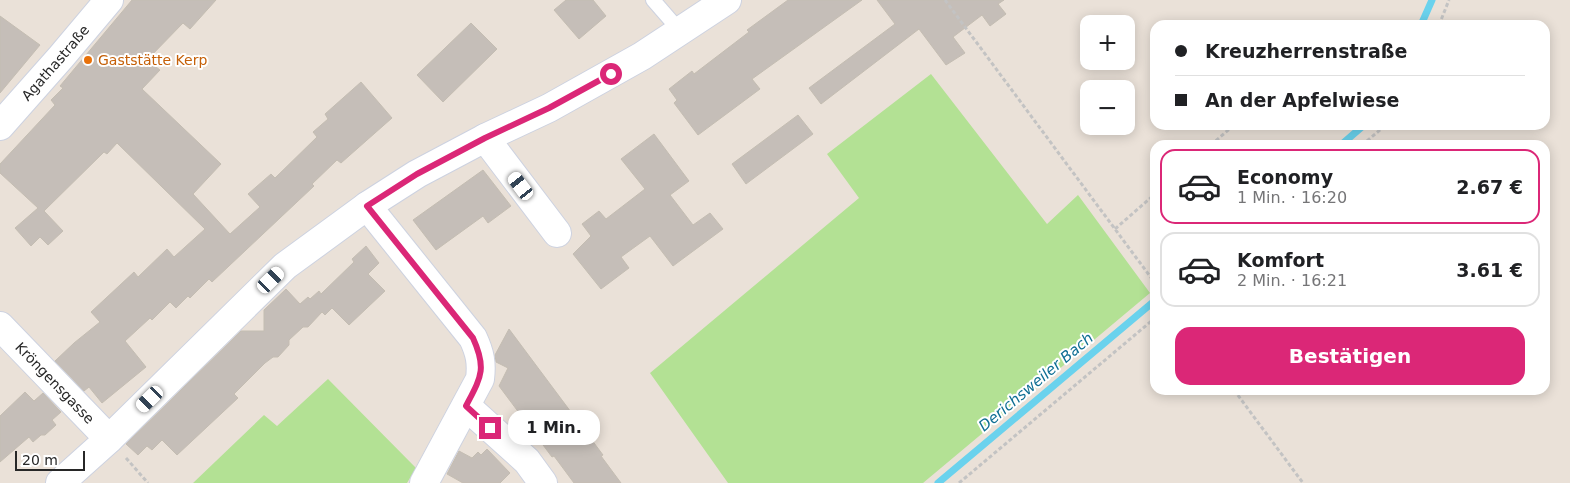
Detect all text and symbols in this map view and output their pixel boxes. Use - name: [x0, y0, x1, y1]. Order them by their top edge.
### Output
- map controls: [1080, 15, 1135, 135]
- button: +: [1080, 15, 1135, 70]
- street label: Agathastraße: [18, 22, 92, 104]
- text: Kreuzherrenstraße: [1205, 40, 1407, 62]
- place label: Gaststätte Kerp: [98, 52, 207, 68]
- marker: Gaststätte Kerp: [82, 54, 94, 66]
- route start: [600, 63, 622, 85]
- button: −: [1080, 80, 1135, 135]
- text: An der Apfelwiese: [1205, 89, 1399, 111]
- icon: car: [1177, 164, 1222, 209]
- text: Economy: [1237, 166, 1333, 188]
- car: [505, 170, 536, 202]
- text: 2.67 €: [1456, 176, 1523, 198]
- text: 1 Min. · 16:20: [1237, 188, 1347, 207]
- icon: car: [1177, 247, 1222, 292]
- text: Komfort: [1237, 249, 1324, 271]
- text: 3.61 €: [1456, 259, 1523, 281]
- car: [254, 264, 287, 296]
- text: 2 Min. · 16:21: [1237, 271, 1347, 290]
- button: Bestätigen: [1175, 327, 1525, 385]
- water label: Derichsweiler Bach: [975, 329, 1097, 435]
- street label: Kröngensgasse: [12, 339, 98, 427]
- car: [133, 383, 166, 415]
- callout: 1 Min.: [508, 410, 600, 446]
- route end: [479, 417, 501, 439]
- text: 1 Min.: [526, 418, 582, 437]
- scale bar: [15, 448, 85, 471]
- text: 20 m: [22, 452, 58, 468]

